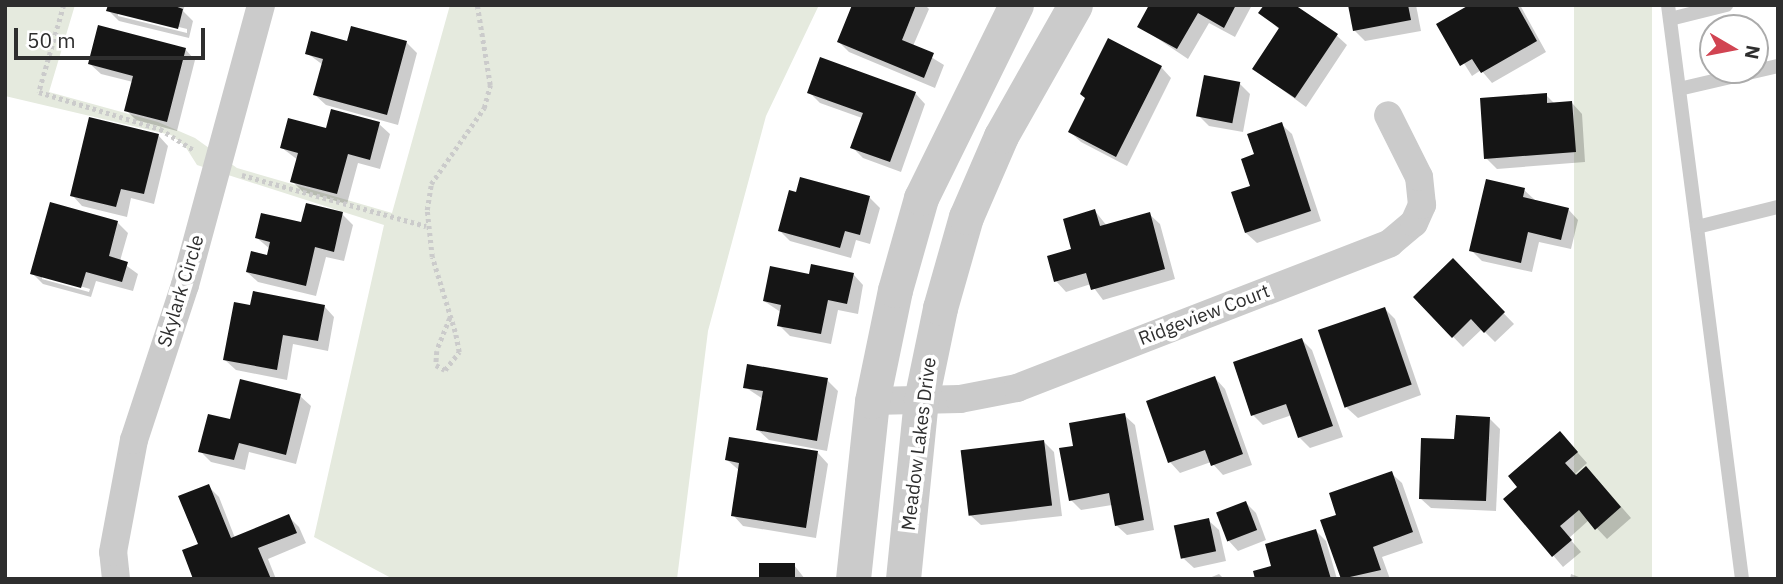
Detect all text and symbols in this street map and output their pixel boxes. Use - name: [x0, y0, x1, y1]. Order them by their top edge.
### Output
- scale bar: [18, 14, 208, 58]
- north arrow: [1699, 14, 1769, 84]
- text: 50 m: [27, 26, 76, 54]
- text: N: [1740, 43, 1766, 61]
- street label: Skylark Circle: [153, 232, 209, 350]
- street label: Ridgeview Court: [1135, 280, 1273, 350]
- street label: Meadow Lakes Drive: [897, 356, 941, 532]

